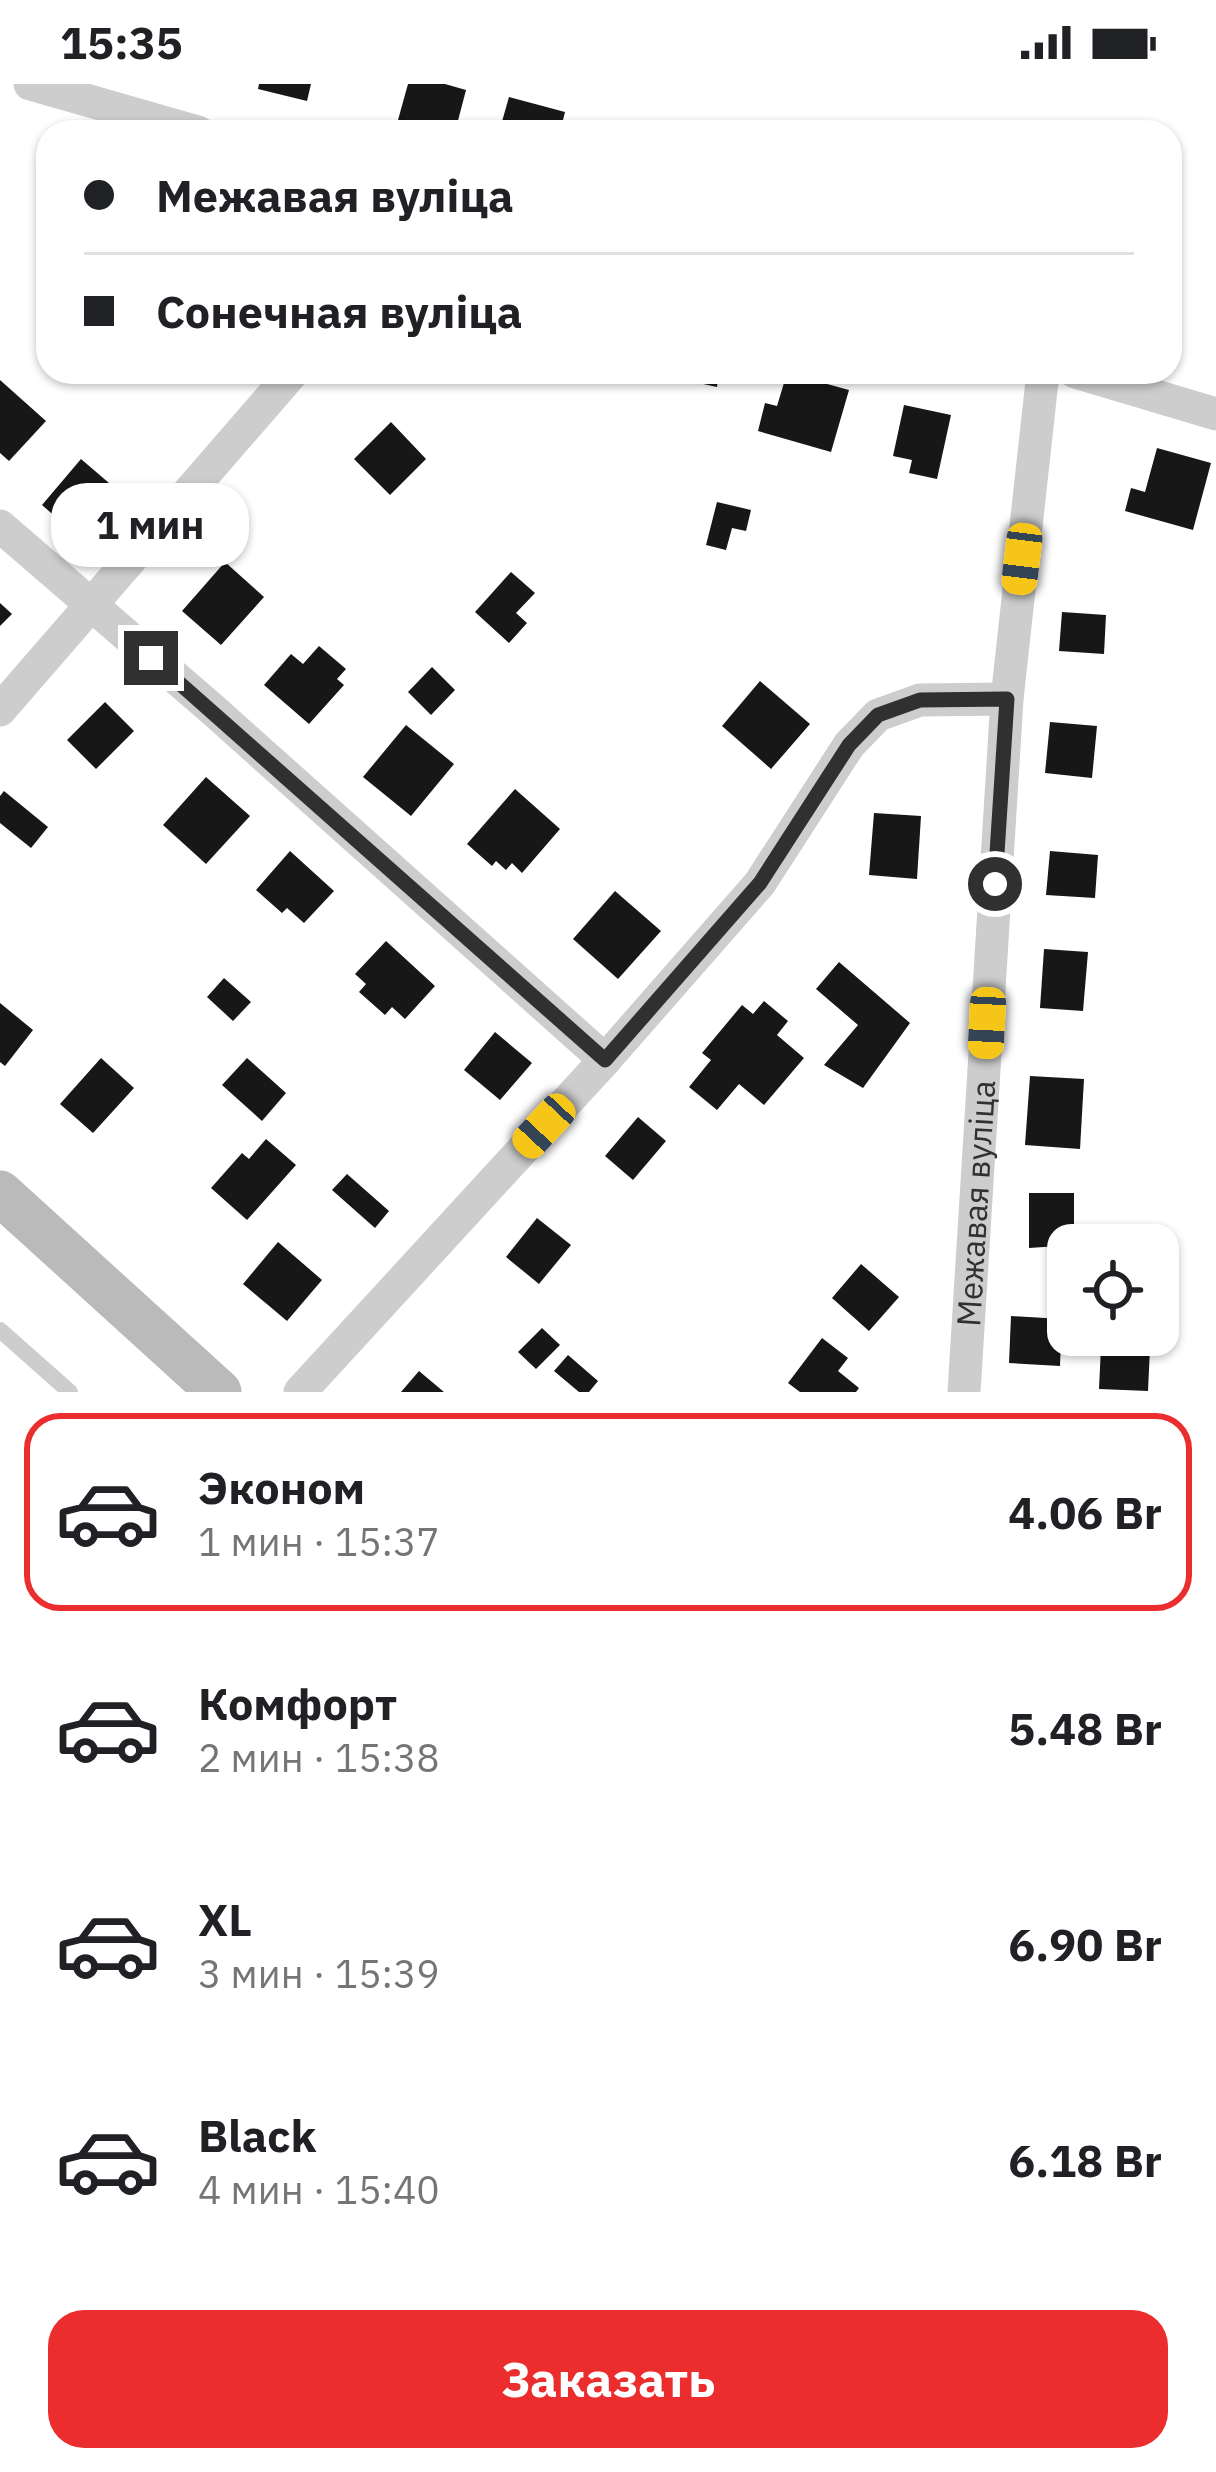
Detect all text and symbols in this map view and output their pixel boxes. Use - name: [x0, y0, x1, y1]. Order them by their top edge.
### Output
- text: 15:35: [60, 13, 183, 71]
- text: Межавая вуліца: [156, 166, 513, 224]
- text: Сонечная вуліца: [156, 282, 522, 340]
- callout: 1 мин: [52, 484, 250, 568]
- text: 1 мин: [96, 499, 204, 550]
- car: [1000, 521, 1044, 597]
- route end: [124, 631, 178, 685]
- route start: [968, 857, 1022, 911]
- car: [967, 986, 1007, 1060]
- street label: Межавая вуліца: [946, 1079, 1004, 1328]
- car: [506, 1087, 582, 1165]
- map controls: [1047, 1224, 1179, 1356]
- button: locate: [1047, 1224, 1179, 1356]
- icon: car: [54, 1458, 162, 1566]
- text: Эконом: [198, 1458, 365, 1516]
- text: 4.06 Br: [1008, 1483, 1162, 1541]
- text: 1 мин · 15:37: [198, 1516, 440, 1567]
- icon: car: [54, 1674, 162, 1782]
- text: Комфорт: [198, 1674, 397, 1732]
- text: 5.48 Br: [1008, 1699, 1162, 1757]
- text: 2 мин · 15:38: [198, 1732, 440, 1783]
- icon: car: [54, 1890, 162, 1998]
- text: XL: [198, 1890, 252, 1948]
- text: 6.90 Br: [1008, 1915, 1162, 1973]
- text: 3 мин · 15:39: [198, 1948, 440, 1999]
- icon: car: [54, 2106, 162, 2214]
- text: Black: [198, 2106, 317, 2164]
- text: 6.18 Br: [1008, 2131, 1162, 2189]
- text: 4 мин · 15:40: [198, 2164, 440, 2215]
- button: Заказать: [48, 2310, 1168, 2448]

